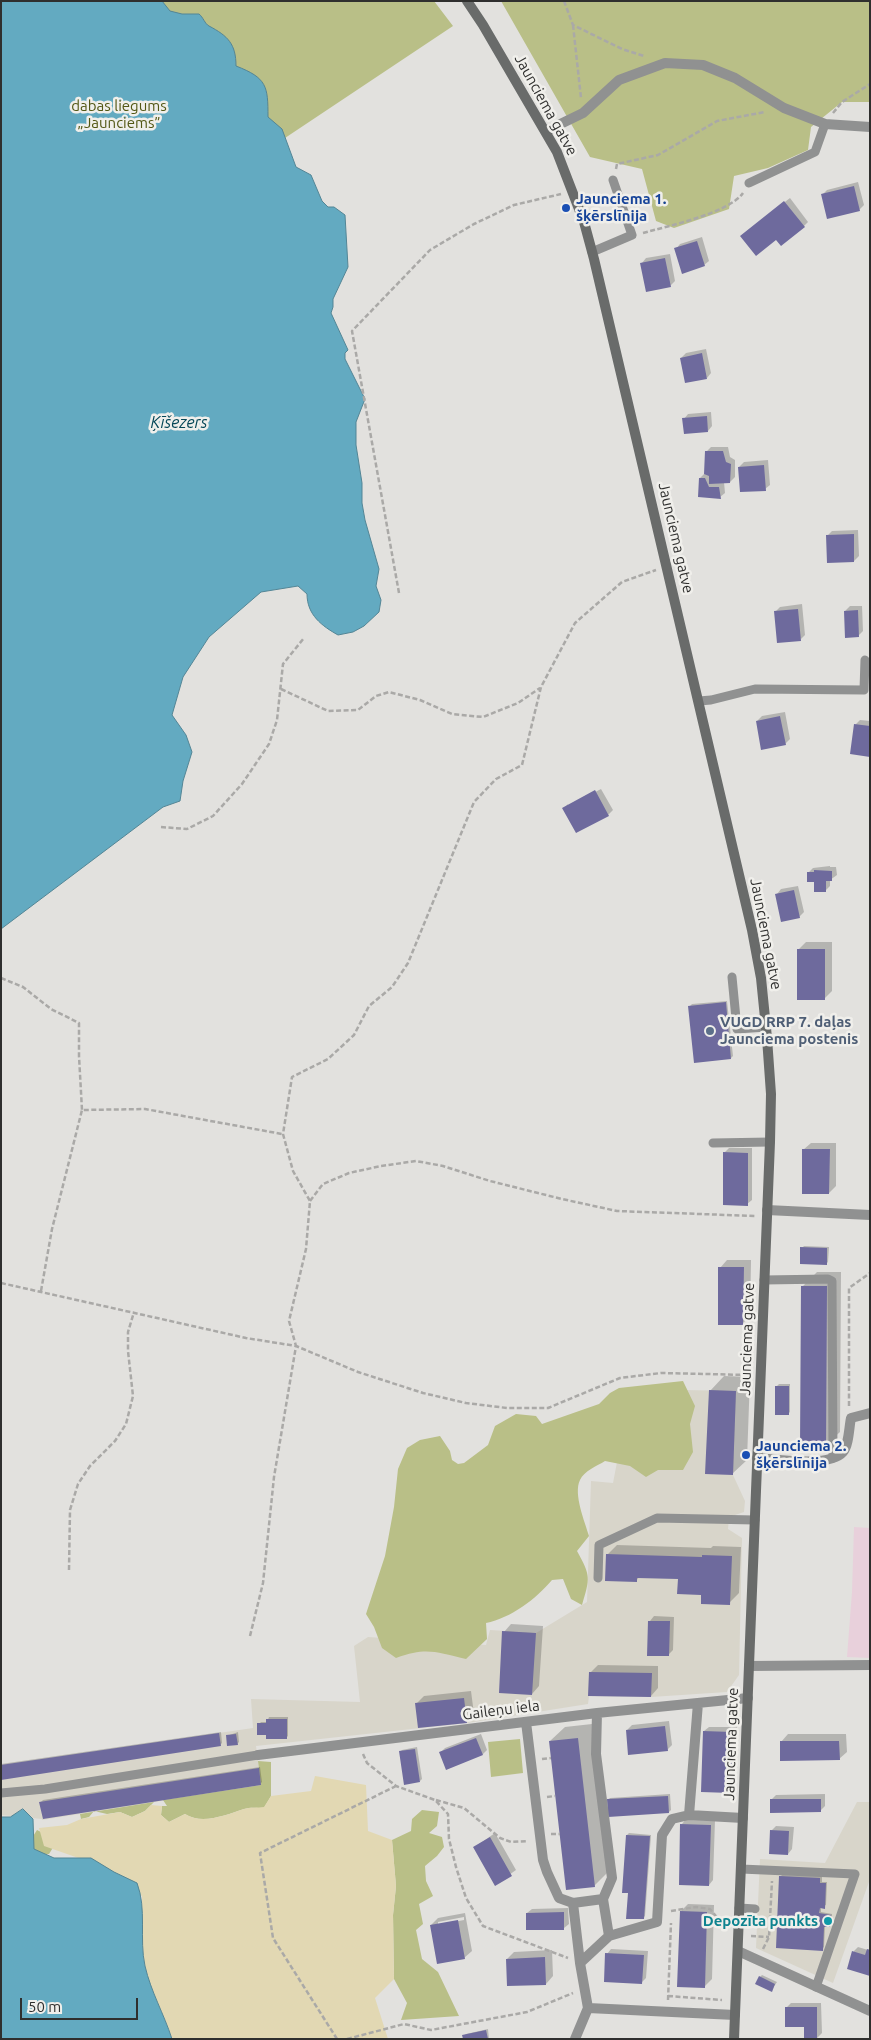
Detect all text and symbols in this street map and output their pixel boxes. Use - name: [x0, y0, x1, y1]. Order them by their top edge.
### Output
- street label: Jaunciema gatve: [511, 51, 581, 159]
- park label: dabas liegums „Jaunciems”: [71, 97, 167, 132]
- place label: Jaunciema 1. šķērslīnija: [576, 190, 666, 225]
- marker: Jaunciema 1. šķērslīnija: [560, 202, 572, 214]
- water label: Ķīšezers: [151, 413, 207, 433]
- street label: Jaunciema gatve: [655, 481, 697, 595]
- street label: Jaunciema gatve: [746, 877, 786, 991]
- place label: VUGD RRP 7. daļas Jaunciema postenis: [720, 1013, 858, 1048]
- marker: VUGD RRP 7. daļas Jaunciema postenis: [704, 1025, 716, 1037]
- street label: Jaunciema gatve: [736, 1282, 758, 1396]
- place label: Jaunciema 2. šķērslīnija: [756, 1437, 846, 1472]
- marker: Jaunciema 2. šķērslīnija: [740, 1449, 752, 1461]
- street label: Jaunciema gatve: [720, 1687, 742, 1801]
- street label: Gaileņu iela: [461, 1696, 541, 1724]
- place label: Depozīta punkts: [703, 1912, 818, 1930]
- marker: Depozīta punkts: [822, 1915, 834, 1927]
- scale bar: [22, 1988, 140, 2020]
- text: 50 m: [28, 1998, 61, 2015]

